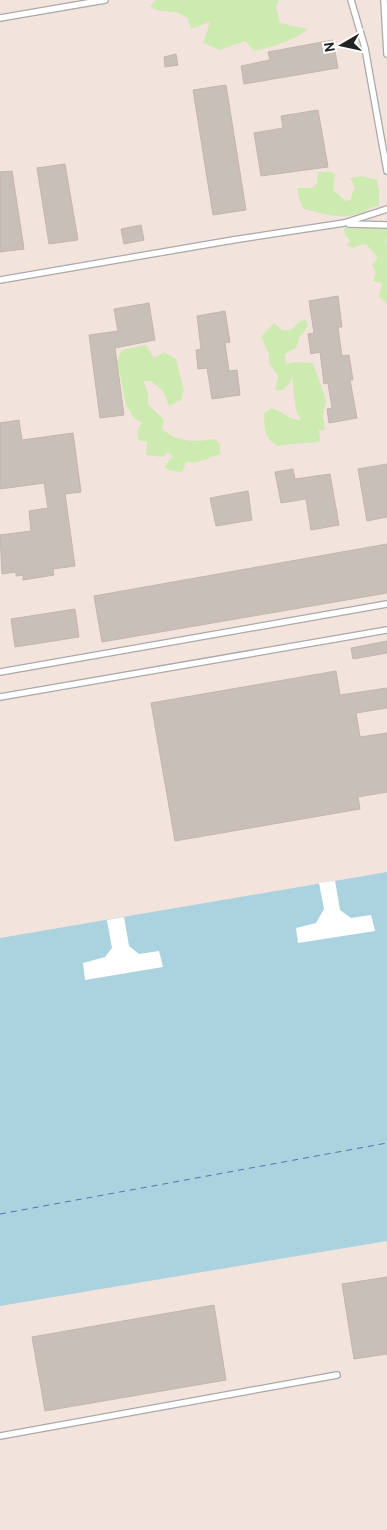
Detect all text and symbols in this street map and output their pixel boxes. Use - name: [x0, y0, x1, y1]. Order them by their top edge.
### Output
- north arrow: [317, 20, 367, 70]
- text: N: [321, 40, 340, 53]

